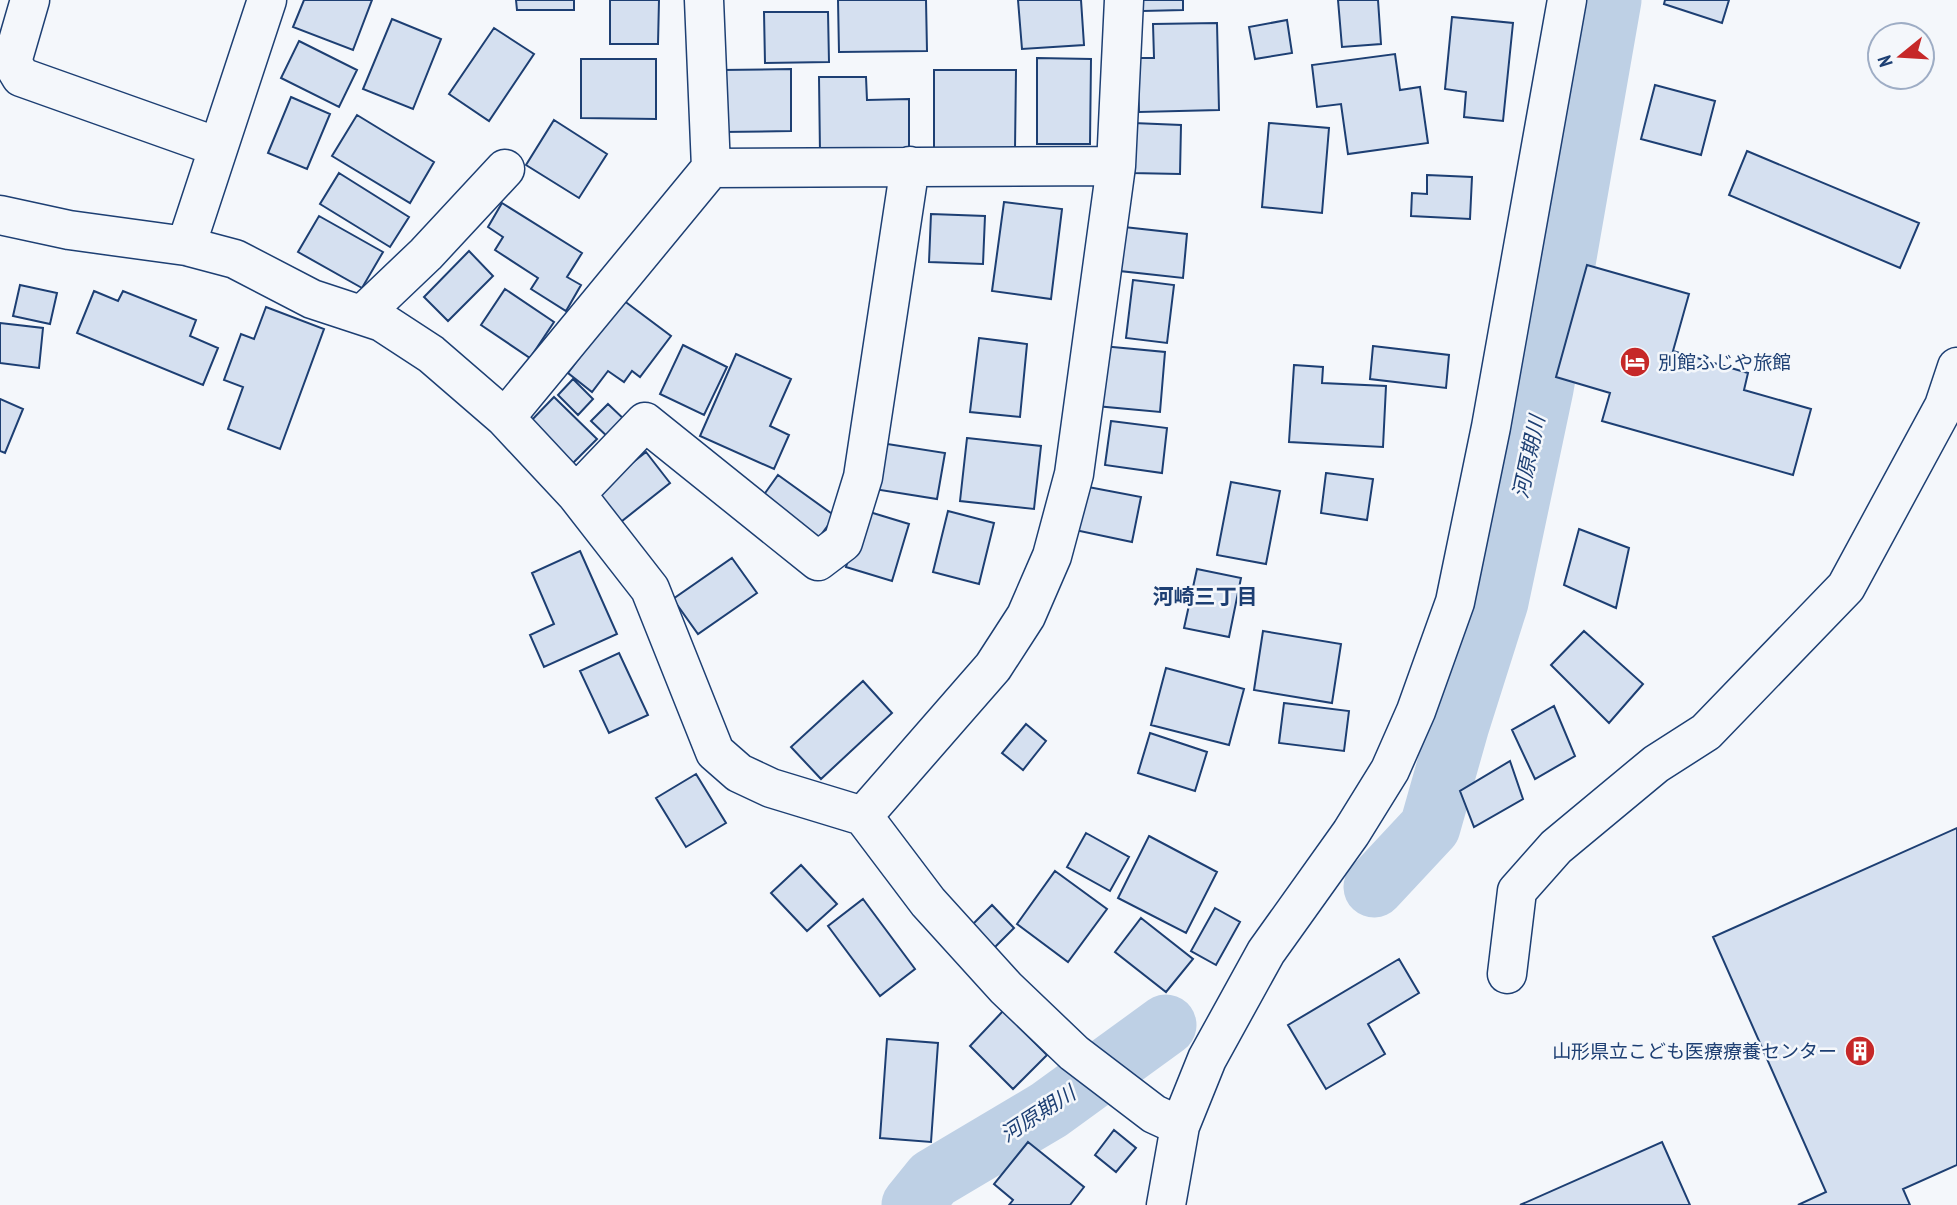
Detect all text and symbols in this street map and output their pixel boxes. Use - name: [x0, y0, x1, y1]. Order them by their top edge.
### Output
- north arrow: [1866, 21, 1936, 91]
- text: N: [1872, 53, 1898, 70]
- hotel icon: 別館ふじや旅館: [1618, 345, 1652, 379]
- place label: 別館ふじや旅館: [1658, 350, 1791, 374]
- water label: 河原期川: [1507, 411, 1551, 501]
- district label: 河崎三丁目: [1153, 583, 1258, 610]
- building icon: 山形県立こども医療療養センター: [1843, 1034, 1877, 1068]
- place label: 山形県立こども医療療養センター: [1552, 1039, 1837, 1063]
- water label: 河原期川: [995, 1078, 1082, 1148]

